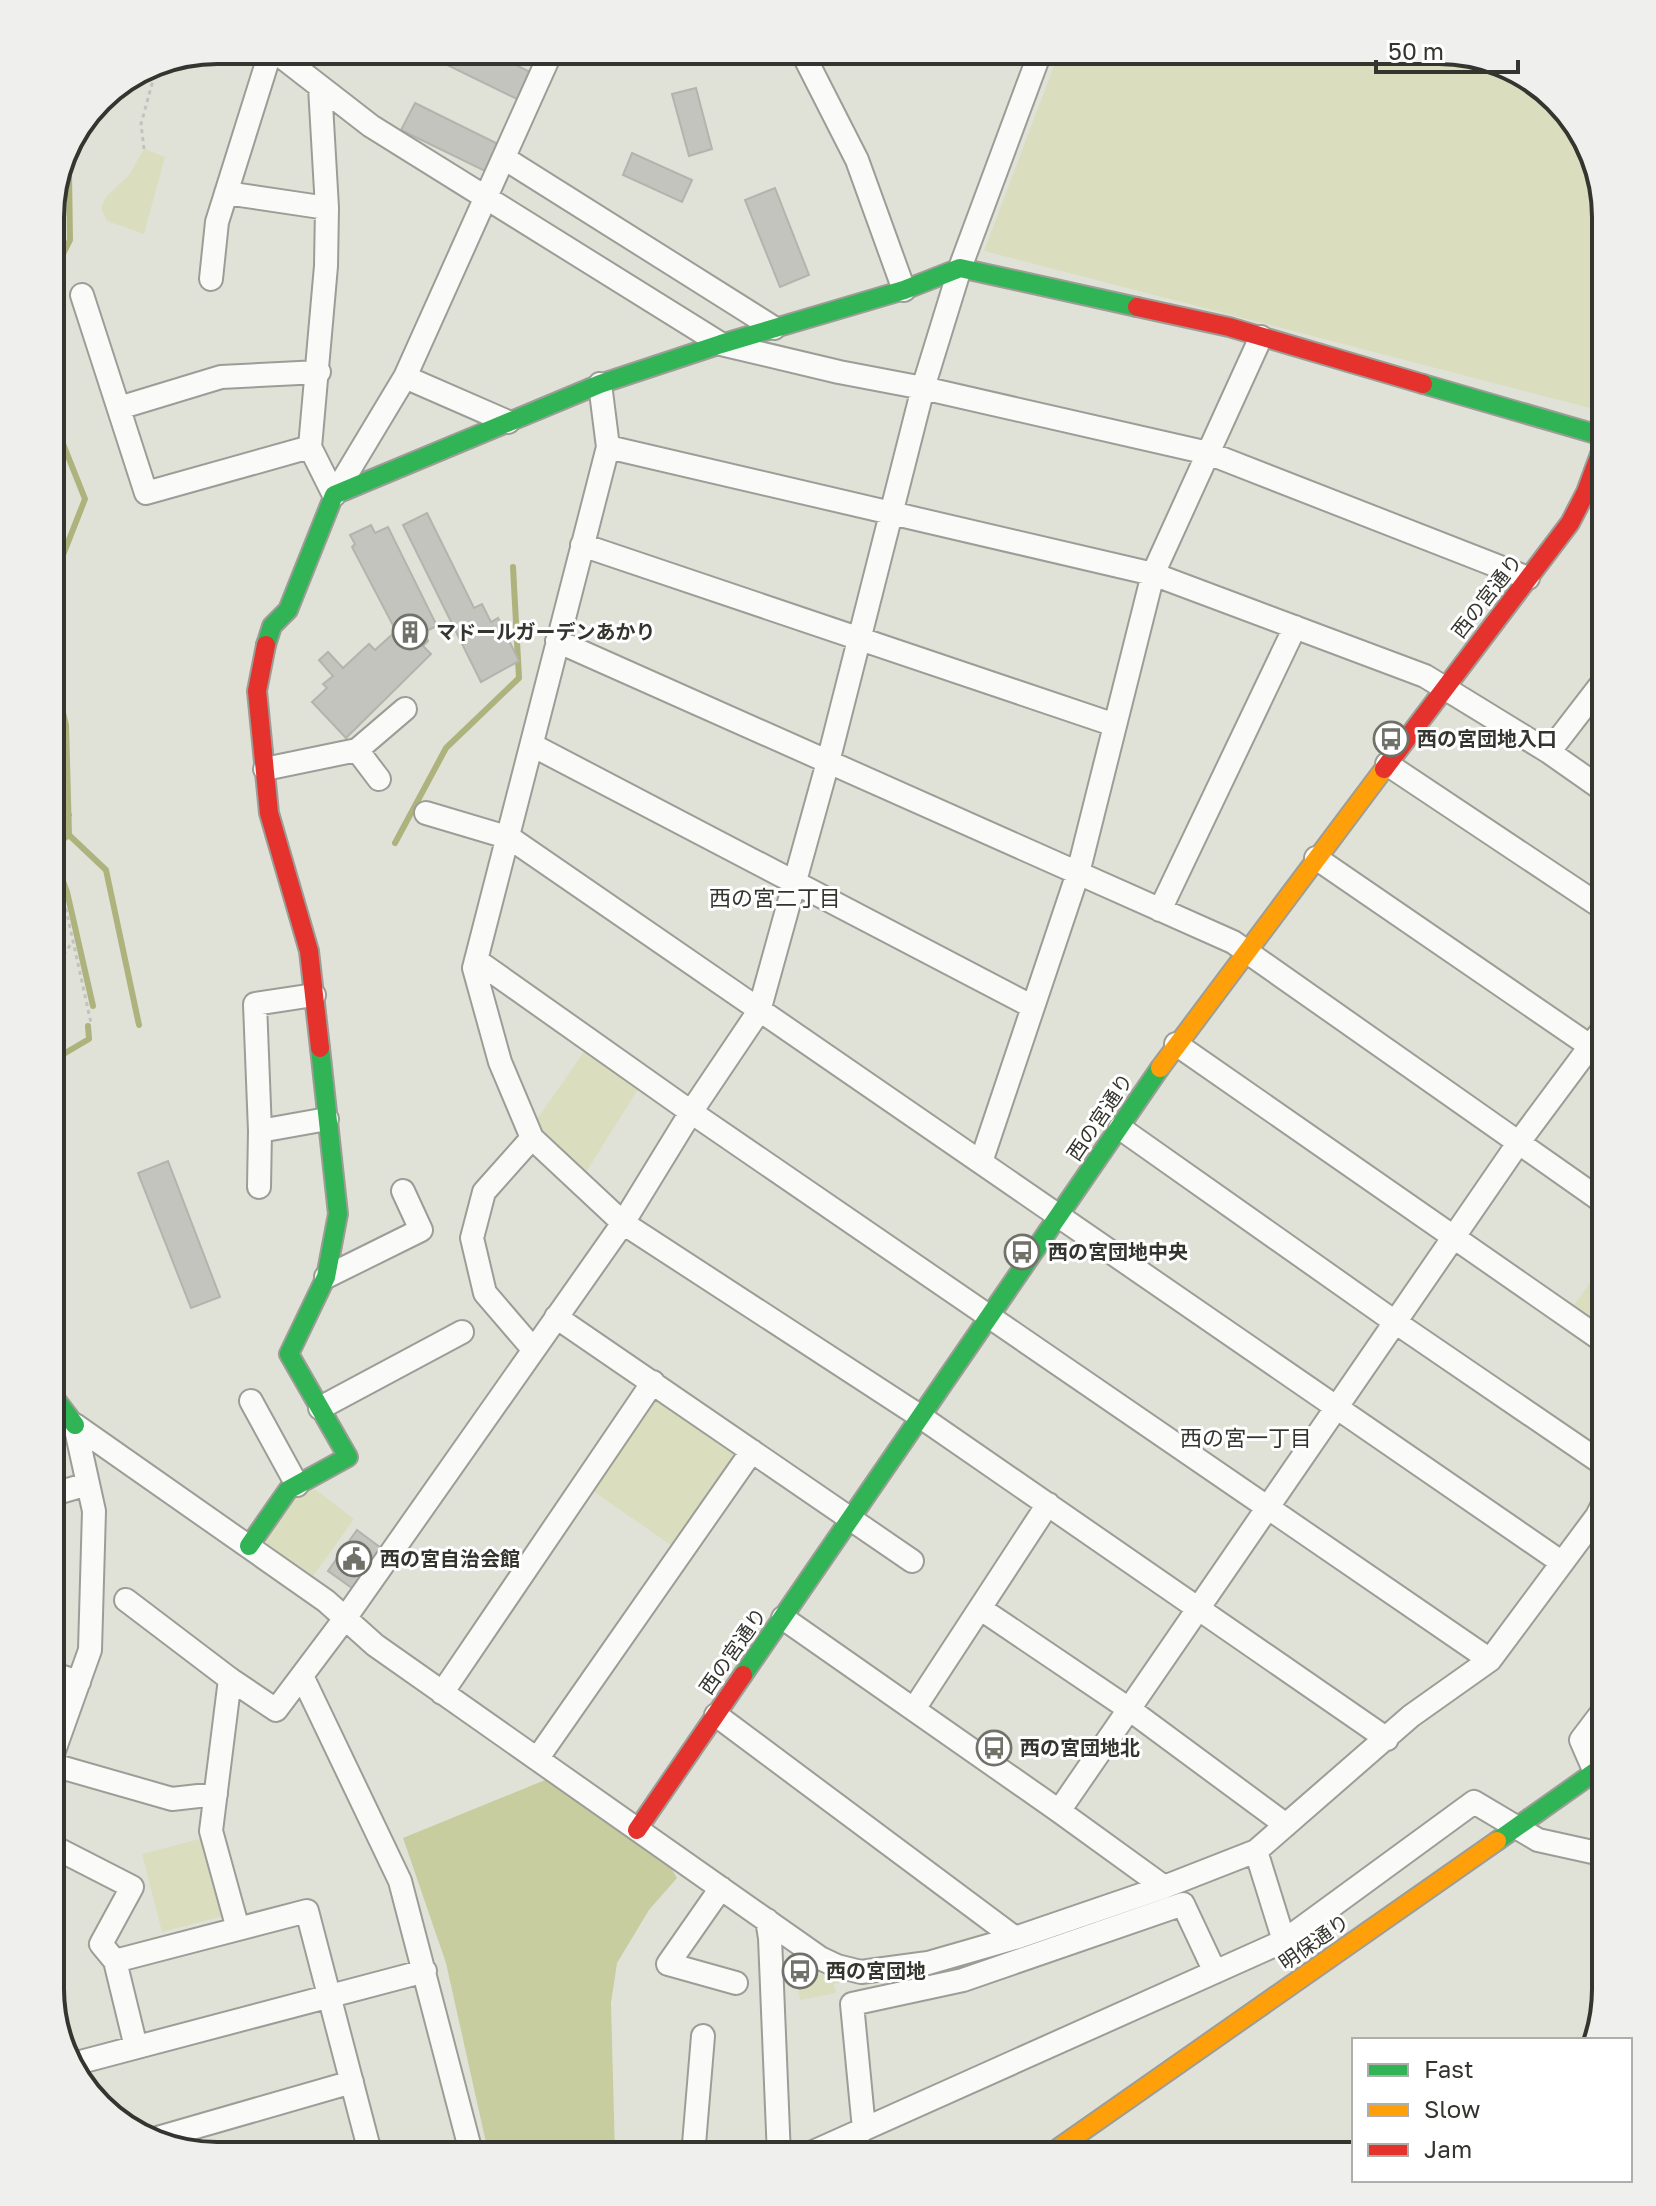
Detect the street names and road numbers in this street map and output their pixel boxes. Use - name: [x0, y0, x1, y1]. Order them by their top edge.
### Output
- street label: 西の宮通り: [1446, 549, 1526, 642]
- street label: 西の宮通り: [1061, 1068, 1137, 1165]
- street label: 西の宮通り: [694, 1603, 771, 1698]
- street label: 明保通り: [1274, 1908, 1353, 1974]

